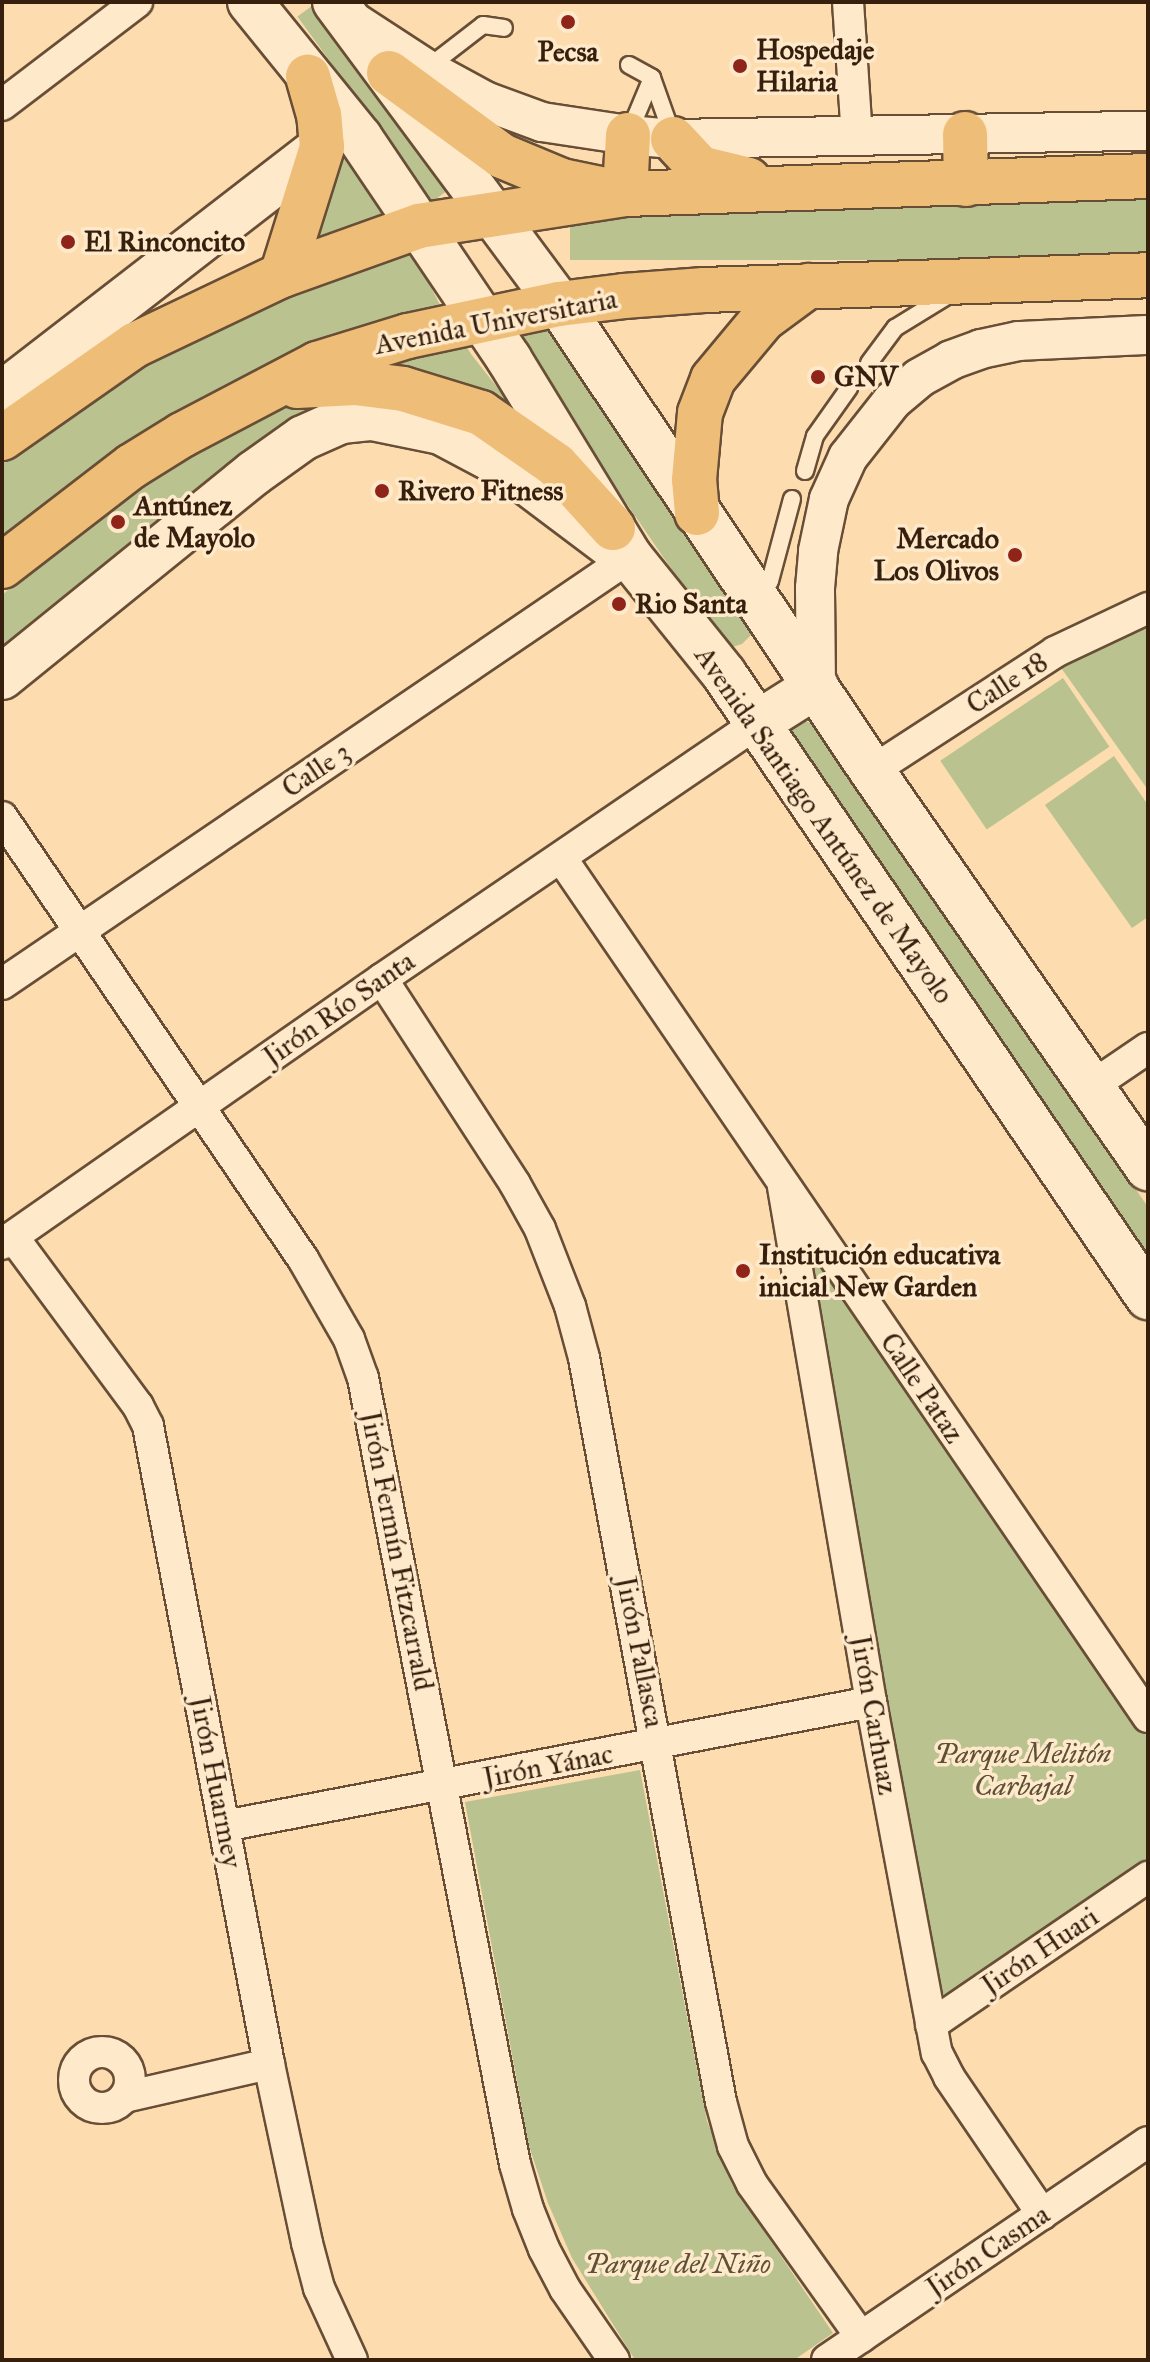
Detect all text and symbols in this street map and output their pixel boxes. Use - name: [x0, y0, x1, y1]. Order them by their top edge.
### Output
- marker: Pecsa: [559, 13, 577, 31]
- place label: Hospedaje Hilaria: [756, 33, 874, 99]
- place label: Pecsa: [538, 35, 598, 69]
- marker: Hospedaje Hilaria: [731, 57, 749, 75]
- place label: El Rinconcito: [84, 225, 245, 259]
- marker: El Rinconcito: [59, 233, 77, 251]
- street label: Avenida Universitaria: [372, 282, 620, 362]
- place label: GNV: [834, 360, 898, 394]
- marker: GNV: [809, 368, 827, 386]
- place label: Rivero Fitness: [398, 474, 564, 508]
- marker: Rivero Fitness: [373, 482, 391, 500]
- place label: Antúnez de Mayolo: [134, 489, 255, 555]
- marker: Antúnez de Mayolo: [109, 513, 127, 531]
- place label: Mercado Los Olivos: [874, 522, 999, 588]
- marker: Mercado Los Olivos: [1006, 546, 1024, 564]
- place label: Rio Santa: [635, 587, 747, 621]
- marker: Rio Santa: [610, 595, 628, 613]
- street label: Avenida Santiago Antúnez de Mayolo: [687, 640, 961, 1010]
- street label: Calle 18: [960, 645, 1054, 721]
- street label: Calle 3: [276, 735, 356, 805]
- street label: Jirón Río Santa: [257, 944, 421, 1074]
- place label: Institución educativa inicial New Garden: [759, 1238, 1000, 1304]
- marker: Institución educativa inicial New Garden: [734, 1262, 752, 1280]
- street label: Calle Pataz: [873, 1327, 971, 1449]
- street label: Jirón Fermín Fitzcarrald: [353, 1408, 441, 1694]
- street label: Jirón Pallasca: [609, 1574, 671, 1730]
- street label: Jirón Carhuaz: [843, 1633, 905, 1797]
- street label: Jirón Huarmey: [183, 1693, 249, 1871]
- street label: Jirón Yánac: [480, 1737, 616, 1795]
- park label: Parque Melitón Carbajal: [935, 1737, 1111, 1803]
- street label: Jirón Huari: [975, 1900, 1105, 2002]
- street label: Jirón Casma: [920, 2198, 1056, 2304]
- park label: Parque del Niño: [585, 2247, 771, 2281]

